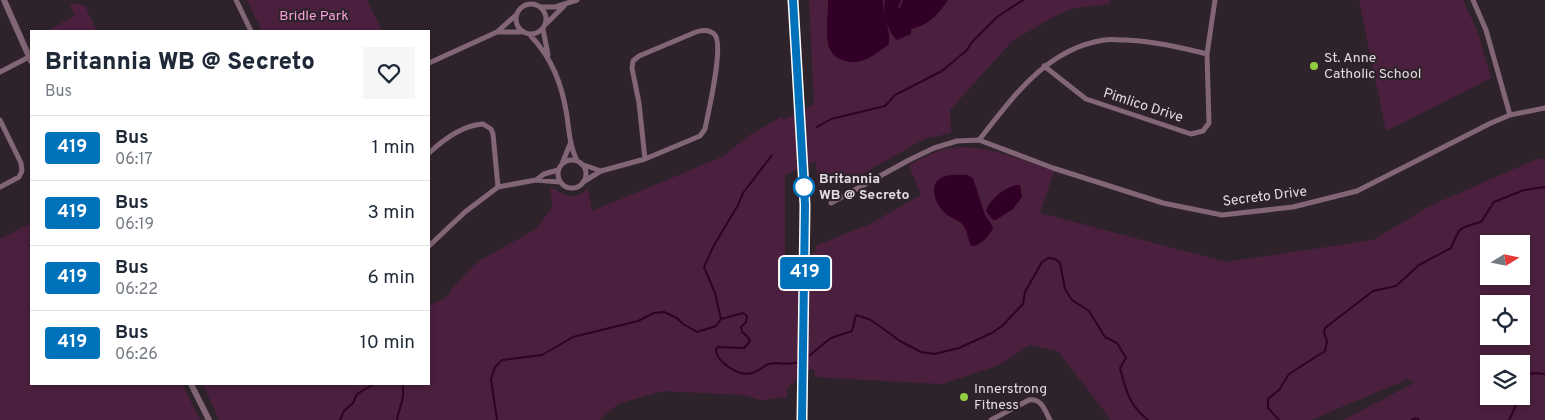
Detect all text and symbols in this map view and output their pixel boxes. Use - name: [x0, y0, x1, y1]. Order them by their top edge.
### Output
- park label: Bridle Park: [279, 8, 349, 25]
- button: heart: [363, 47, 415, 99]
- text: Britannia WB @ Secreto: [45, 48, 315, 78]
- place label: St. Anne Catholic School: [1324, 50, 1421, 83]
- marker: St. Anne Catholic School: [1308, 60, 1320, 72]
- text: Bus: [45, 82, 72, 102]
- street label: Pimlico Drive: [1101, 85, 1185, 127]
- text: Bus: [115, 126, 149, 150]
- text: 419: [58, 136, 87, 159]
- text: 1 min: [372, 136, 415, 160]
- text: 06:17: [115, 150, 153, 170]
- place label: Britannia WB @ Secreto: [819, 171, 910, 204]
- marker: Britannia WB @ Secreto: [793, 176, 815, 198]
- street label: Secreto Drive: [1222, 183, 1308, 211]
- text: Bus: [115, 191, 149, 215]
- text: 419: [58, 201, 87, 224]
- text: 3 min: [367, 201, 415, 225]
- text: 06:19: [115, 215, 154, 235]
- north arrow: [1480, 235, 1530, 285]
- map controls: [1480, 235, 1530, 405]
- text: Bus: [115, 256, 149, 280]
- line badge: 419: [776, 257, 834, 289]
- text: 419: [790, 261, 820, 284]
- text: 419: [58, 266, 87, 289]
- text: 6 min: [368, 266, 415, 290]
- text: 06:22: [115, 280, 158, 300]
- button: locate: [1480, 295, 1530, 345]
- text: Bus: [115, 321, 149, 345]
- text: 419: [58, 331, 87, 354]
- text: 10 min: [360, 331, 415, 355]
- text: 06:26: [115, 345, 158, 365]
- button: layers: [1480, 355, 1530, 405]
- place label: Innerstrong Fitness: [974, 381, 1047, 414]
- marker: Innerstrong Fitness: [958, 391, 970, 403]

